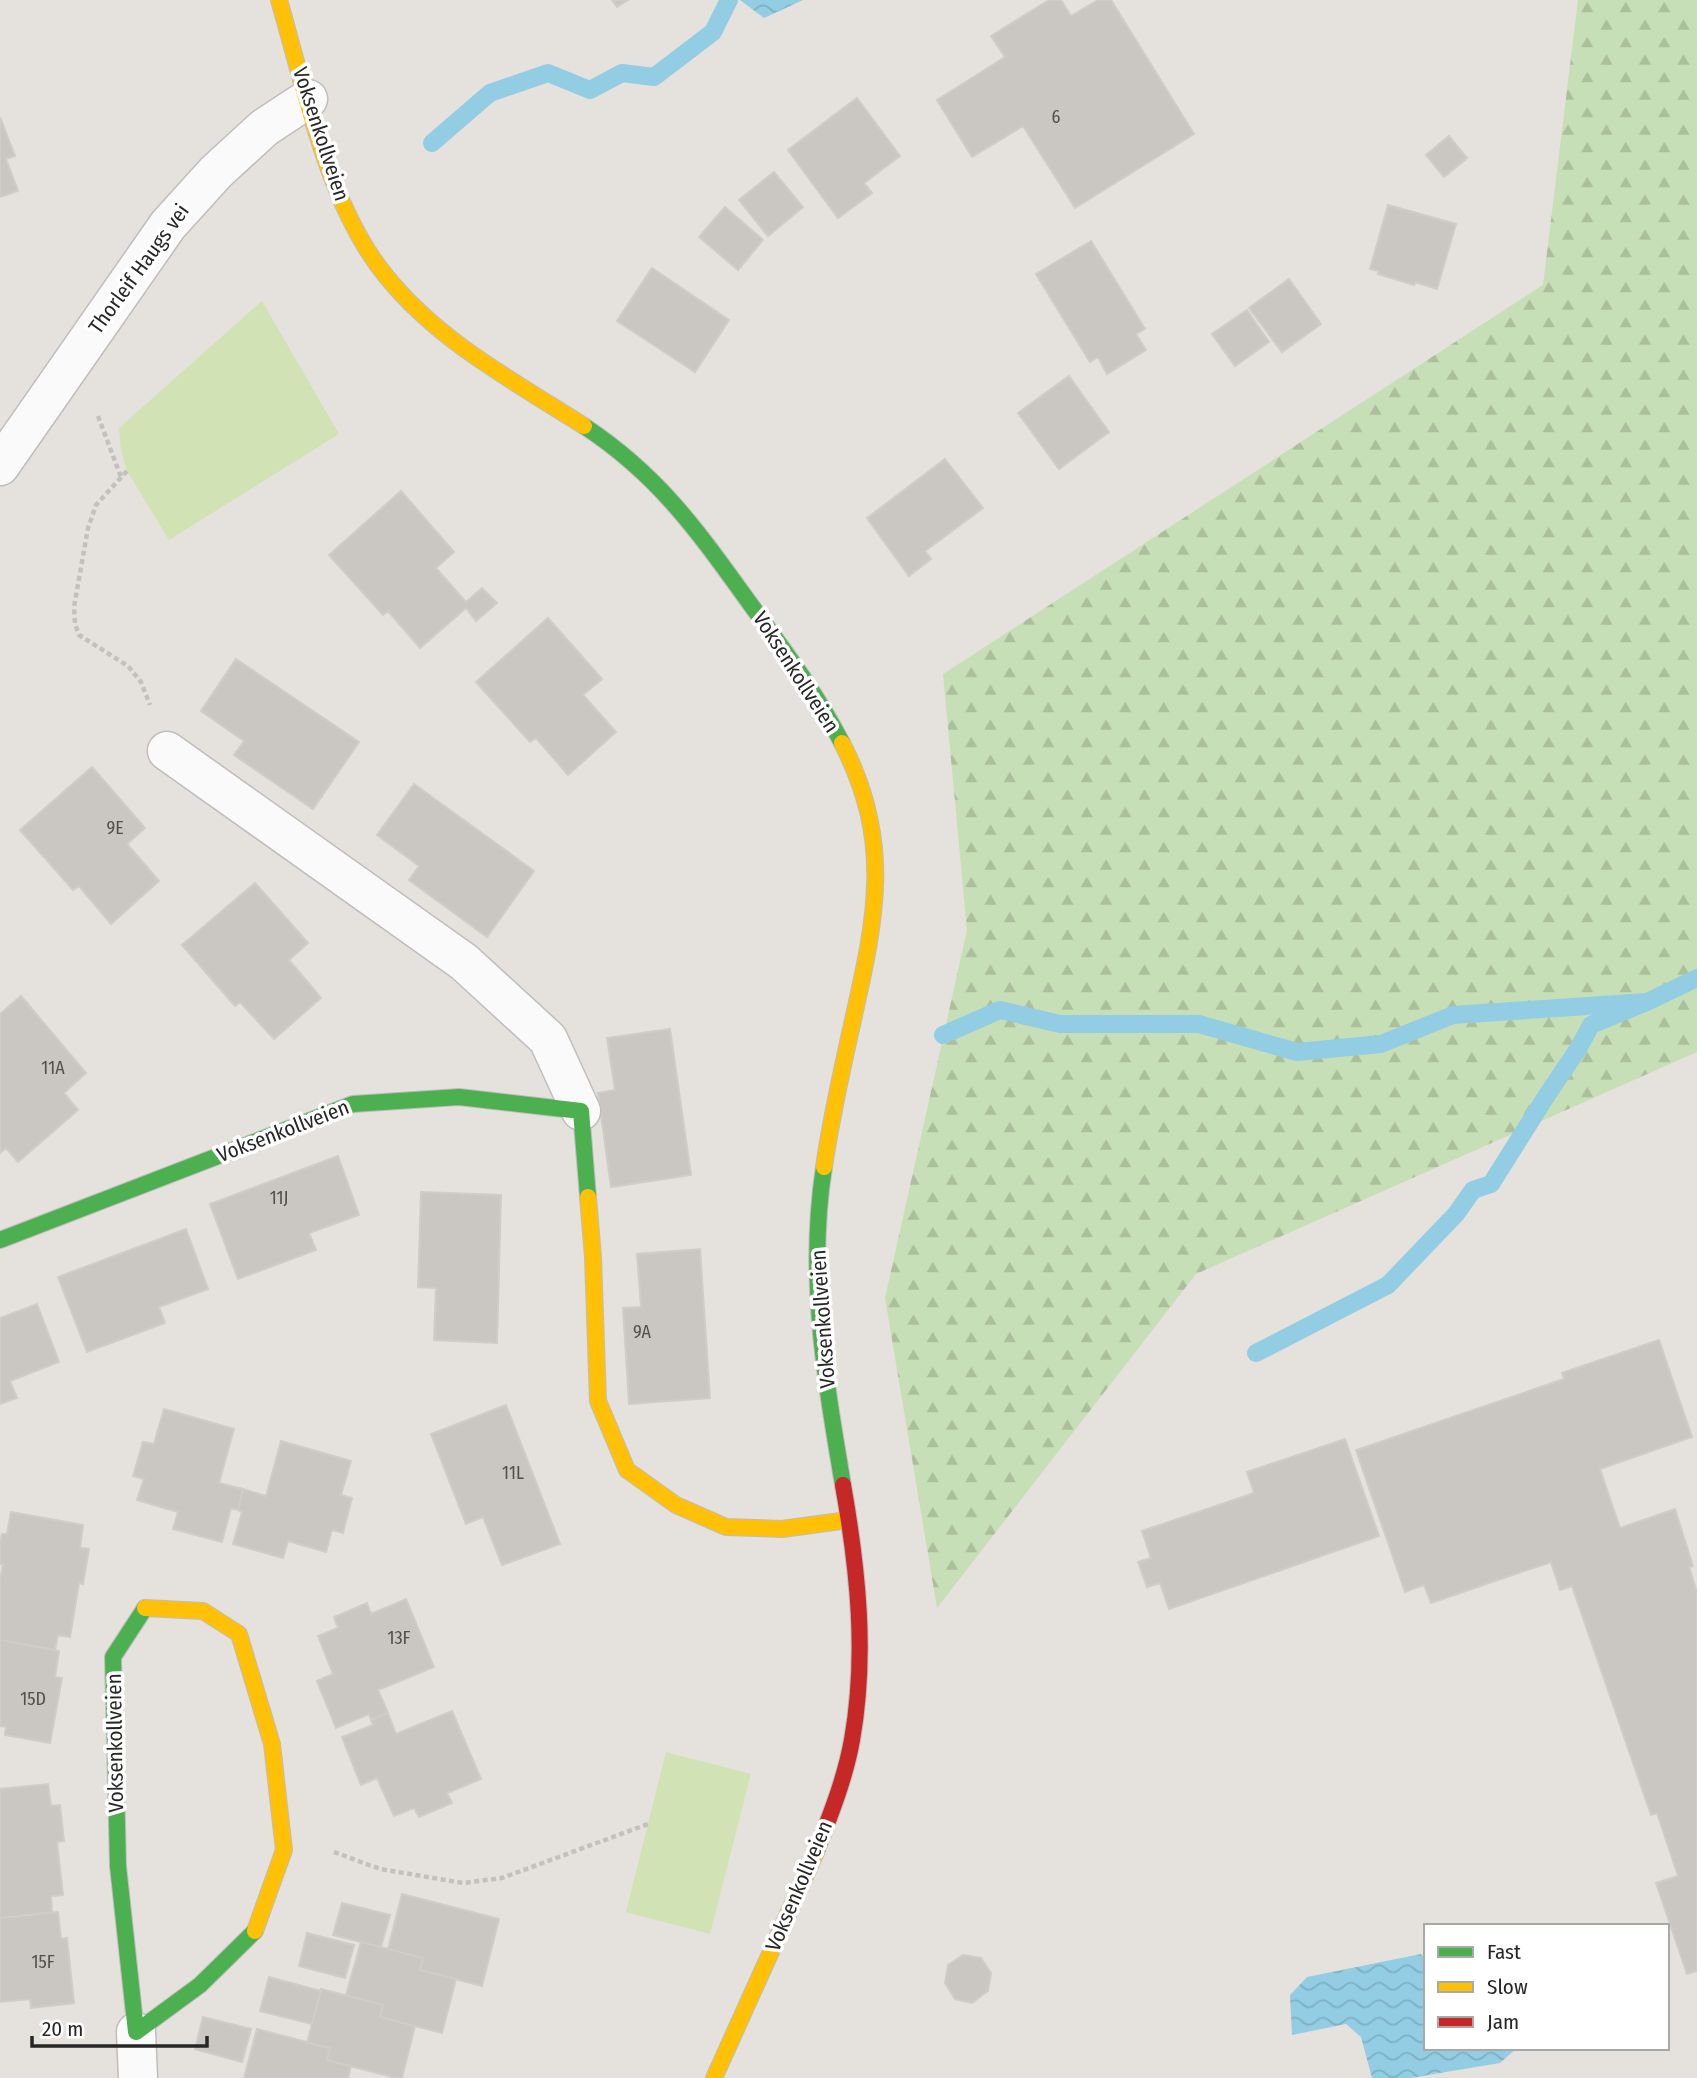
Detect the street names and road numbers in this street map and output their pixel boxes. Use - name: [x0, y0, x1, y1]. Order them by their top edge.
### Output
- street label: Voksenkollveien: [287, 64, 355, 204]
- street label: Thorleif Haugs vei: [83, 199, 195, 339]
- street label: Voksenkollveien: [747, 607, 845, 737]
- street label: Voksenkollveien: [213, 1094, 353, 1168]
- street label: Voksenkollveien: [805, 1249, 841, 1389]
- street label: Voksenkollveien: [101, 1673, 129, 1813]
- street label: Voksenkollveien: [760, 1817, 838, 1955]

